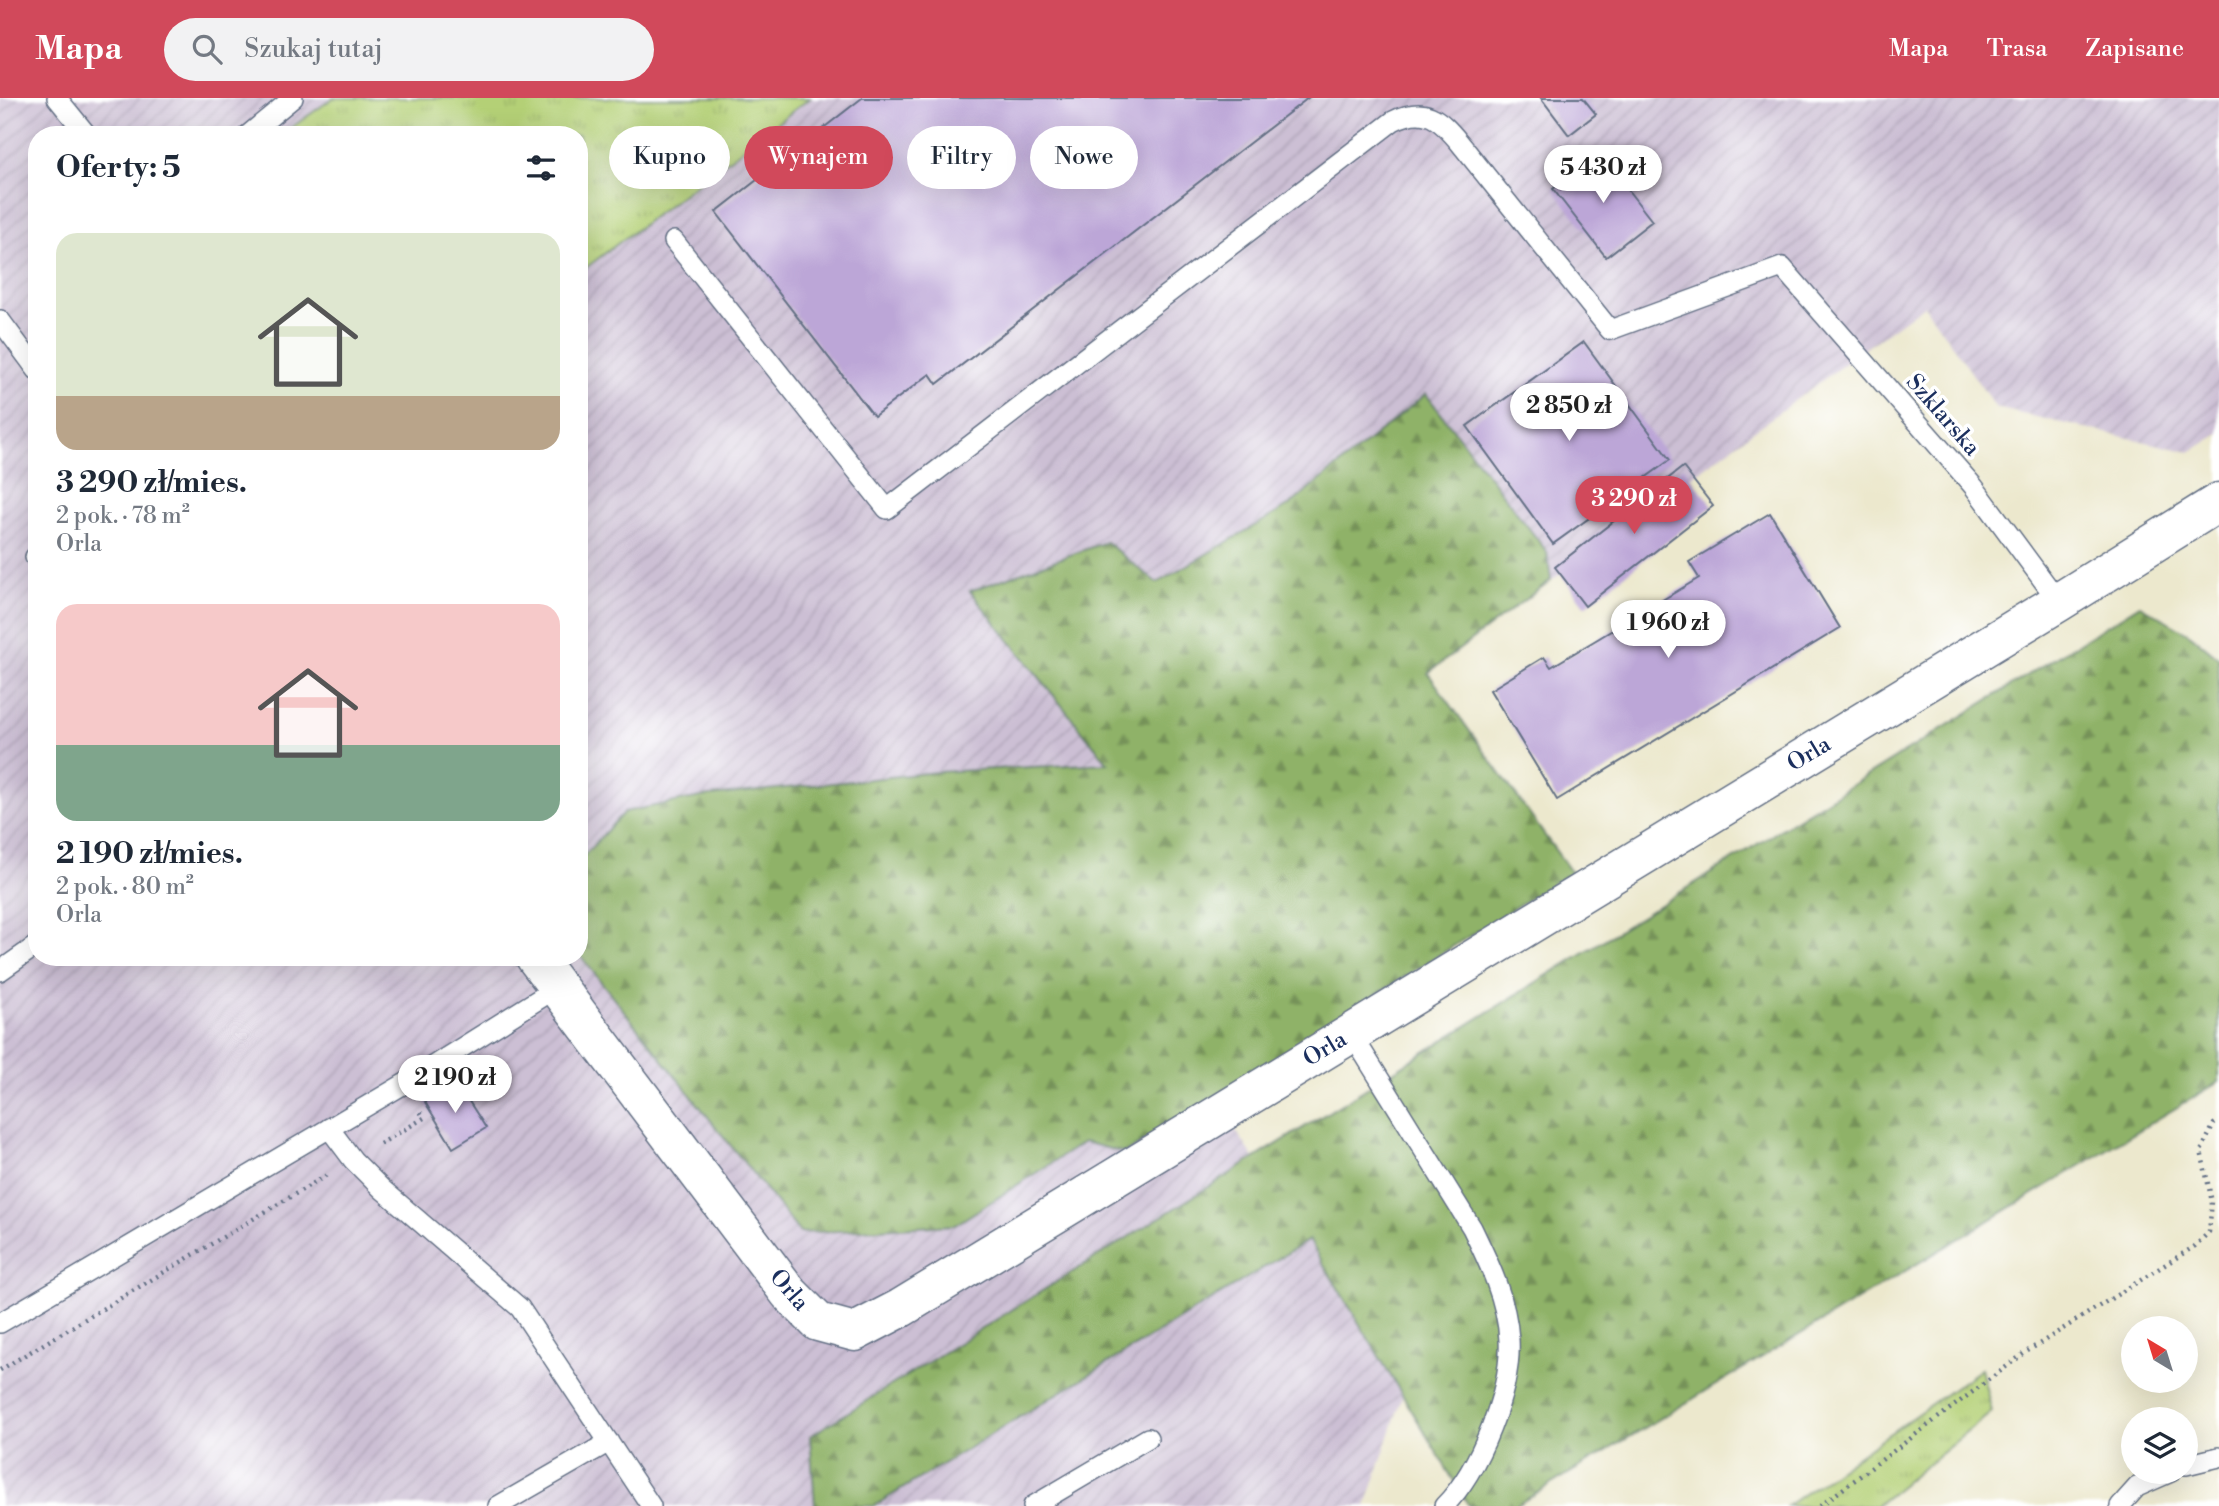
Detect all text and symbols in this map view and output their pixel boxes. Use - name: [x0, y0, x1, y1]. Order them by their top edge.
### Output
- search box: [164, 18, 654, 81]
- text: Mapa: [35, 29, 122, 70]
- icon: search: [188, 30, 226, 68]
- text: Szukaj tutaj: [244, 33, 383, 65]
- text: Mapa: [1889, 34, 1948, 64]
- text: Trasa: [1986, 34, 2047, 64]
- text: Zapisane: [2085, 34, 2184, 64]
- chip: Kupno: [609, 126, 730, 189]
- chip: Wynajem: [744, 126, 893, 189]
- chip: Filtry: [907, 126, 1016, 189]
- chip: Nowe: [1030, 126, 1138, 189]
- pin: 5 430 zł: [1531, 146, 1675, 205]
- text: Oferty: 5: [56, 149, 181, 187]
- icon: filters: [522, 149, 560, 187]
- text: 5 430 zł: [1560, 154, 1646, 182]
- icon: home: [245, 279, 371, 405]
- street label: Szklarska: [1900, 368, 1986, 462]
- pin: 2 850 zł: [1497, 384, 1641, 443]
- text: 2 850 zł: [1526, 392, 1612, 420]
- text: 3 290 zł/mies.: [56, 464, 247, 502]
- pin: 3 290 zł: [1562, 476, 1706, 536]
- text: 3 290 zł: [1591, 485, 1677, 513]
- text: 2 pok. · 78 m²: [56, 502, 190, 530]
- text: Orla: [56, 530, 102, 558]
- pin: 1 960 zł: [1596, 601, 1740, 660]
- text: 1 960 zł: [1627, 609, 1709, 637]
- icon: home: [245, 650, 371, 776]
- street label: Orla: [1782, 730, 1836, 778]
- text: 2 190 zł/mies.: [56, 835, 243, 873]
- text: 2 pok. · 80 m²: [56, 873, 194, 901]
- text: Orla: [56, 901, 102, 929]
- street label: Orla: [1298, 1025, 1352, 1073]
- pin: 2 190 zł: [383, 1056, 527, 1115]
- text: 2 190 zł: [414, 1064, 496, 1092]
- street label: Orla: [763, 1263, 815, 1317]
- north arrow: [2121, 1316, 2198, 1393]
- map controls: [2121, 1316, 2198, 1484]
- button: layers: [2121, 1407, 2198, 1484]

